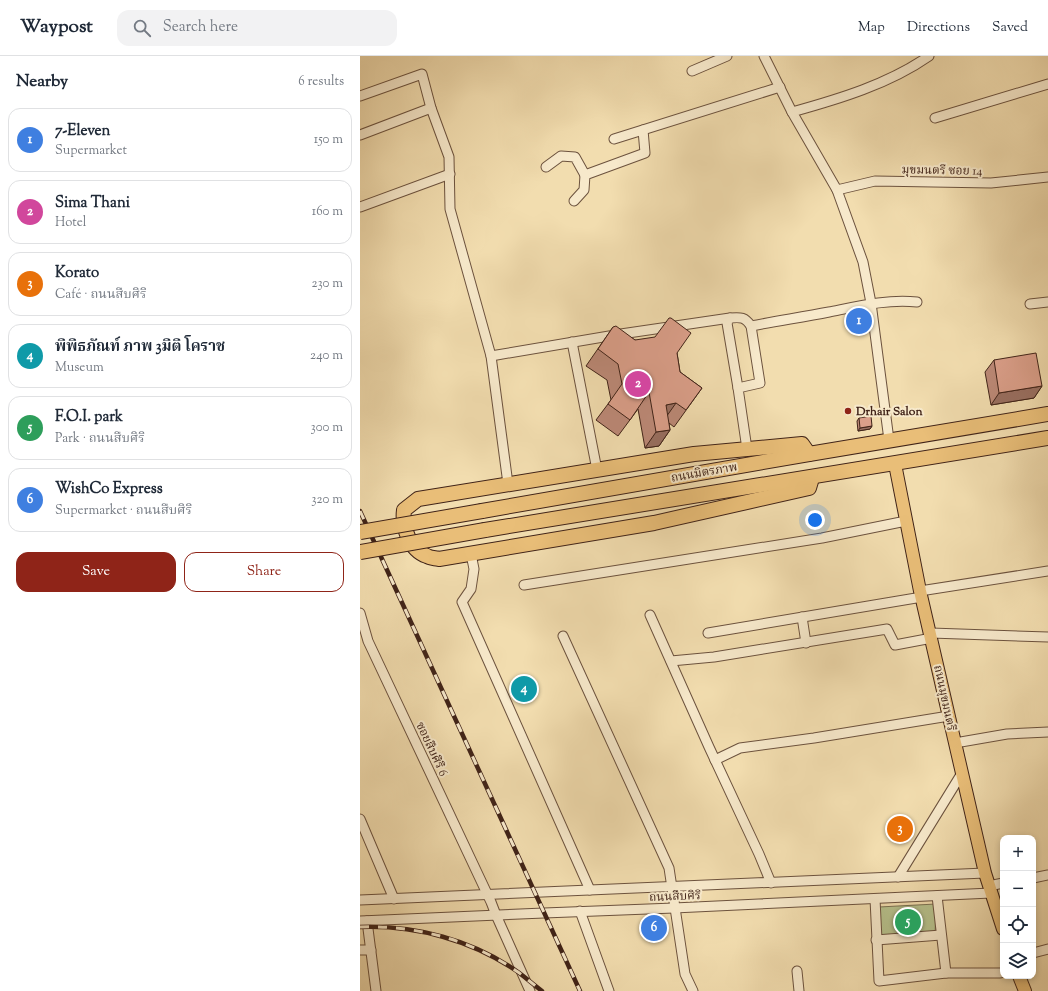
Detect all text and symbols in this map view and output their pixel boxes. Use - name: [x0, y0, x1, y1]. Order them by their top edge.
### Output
- search box: [117, 10, 397, 46]
- text: Waypost: [20, 14, 93, 41]
- icon: search: [131, 17, 153, 39]
- text: Search here: [163, 17, 238, 38]
- text: Map: [858, 18, 885, 38]
- text: Directions: [907, 18, 970, 38]
- text: Saved: [992, 18, 1028, 38]
- text: Nearby: [16, 70, 68, 94]
- text: 6 results: [298, 73, 344, 91]
- text: 7-Eleven: [55, 121, 110, 142]
- text: 1: [28, 131, 32, 149]
- text: 150 m: [314, 131, 343, 149]
- text: Supermarket: [55, 142, 127, 160]
- street label: มุขมนตรี ซอย 14: [901, 161, 982, 181]
- text: Sima Thani: [55, 193, 130, 214]
- text: 2: [27, 203, 33, 221]
- text: 160 m: [312, 203, 343, 221]
- text: Hotel: [55, 214, 86, 232]
- text: Korato: [55, 263, 99, 284]
- text: 3: [27, 275, 33, 293]
- text: 230 m: [311, 275, 343, 293]
- text: Café · ถนนสืบศิริ: [55, 286, 147, 304]
- pin: 1: [846, 306, 872, 336]
- text: พิพิธภัณท์ ภาพ 3มิติ โคราช: [55, 337, 225, 358]
- text: 4: [27, 347, 33, 365]
- text: 240 m: [310, 347, 343, 365]
- text: Museum: [55, 359, 104, 377]
- pin: 2: [625, 369, 651, 399]
- place label: Drhair Salon: [855, 403, 923, 421]
- marker: Drhair Salon: [843, 406, 853, 416]
- text: F.O.I. park: [55, 407, 123, 428]
- text: 5: [28, 419, 32, 437]
- text: 300 m: [311, 419, 343, 437]
- text: Park · ถนนสืบศิริ: [55, 430, 145, 448]
- street label: ถนนมิตรภาพ: [670, 458, 739, 488]
- text: WishCo Express: [55, 479, 163, 500]
- text: 6: [27, 491, 33, 509]
- text: 320 m: [311, 491, 343, 509]
- text: Supermarket · ถนนสืบศิริ: [55, 502, 192, 520]
- your location: [805, 510, 825, 530]
- button: Save: [16, 552, 176, 592]
- button: Share: [184, 552, 344, 592]
- street label: ถนนมุขมนตรี: [928, 663, 960, 733]
- pin: 4: [511, 674, 537, 704]
- street label: ซอยสืบศิริ 6: [411, 719, 452, 780]
- pin: 3: [887, 814, 913, 844]
- map controls: [1000, 835, 1036, 979]
- button: +: [1000, 835, 1036, 871]
- button: −: [1000, 871, 1036, 907]
- street label: ถนนสืบศิริ: [649, 887, 701, 907]
- pin: 5: [895, 907, 921, 937]
- button: locate: [1000, 907, 1036, 943]
- pin: 6: [641, 913, 667, 943]
- button: layers: [1000, 943, 1036, 979]

